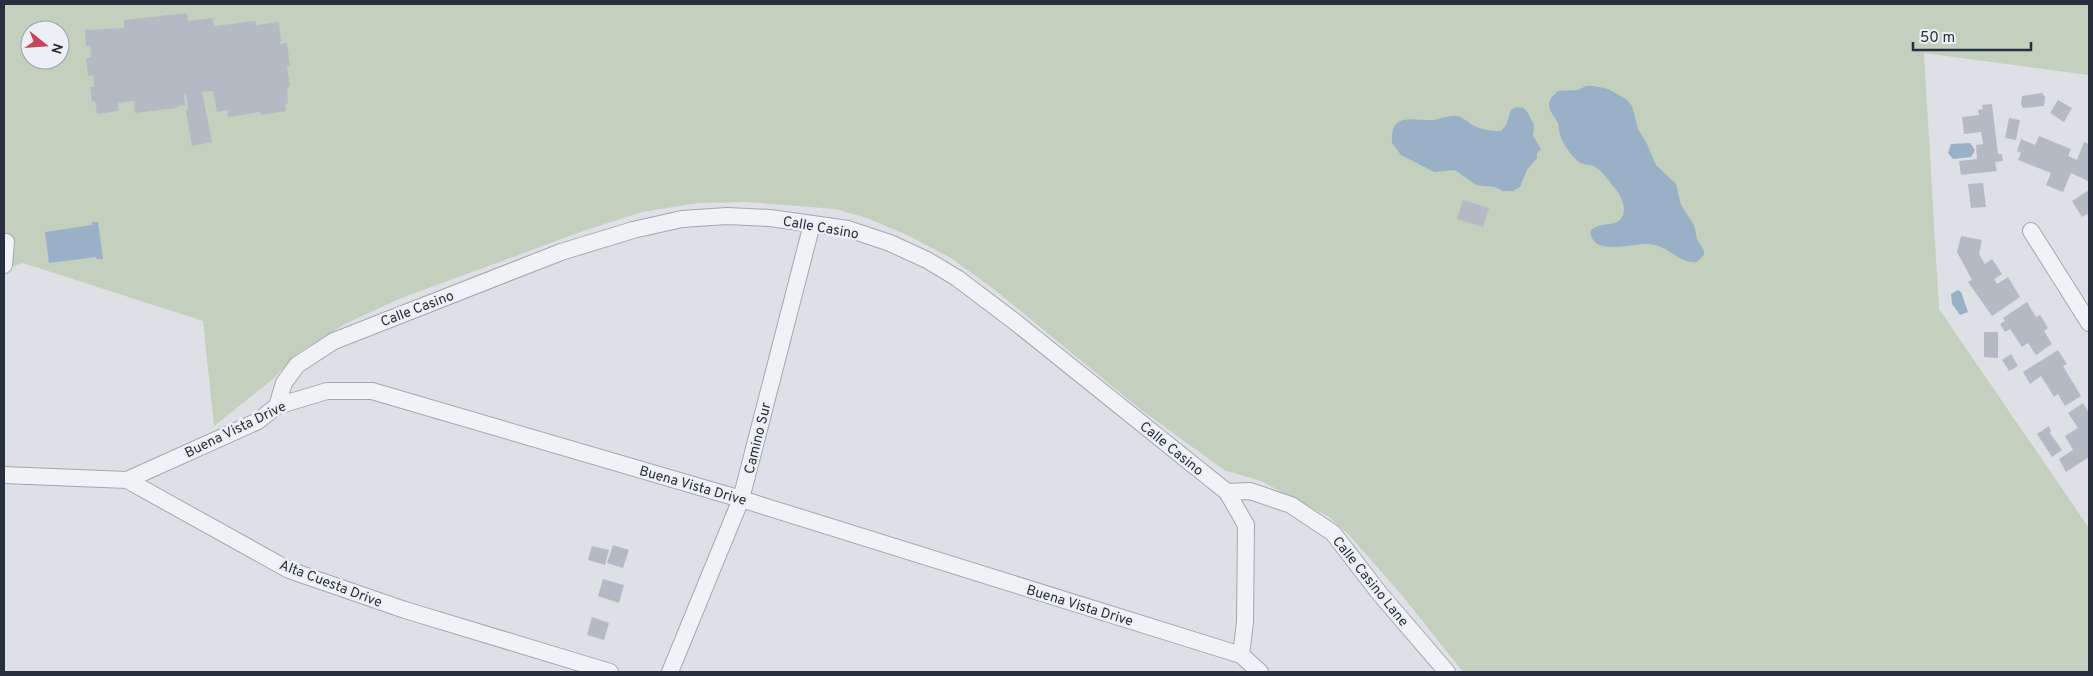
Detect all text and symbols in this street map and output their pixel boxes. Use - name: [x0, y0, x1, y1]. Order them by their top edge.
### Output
- north arrow: [20, 20, 70, 70]
- scale bar: [1913, 20, 2030, 52]
- text: 50 m: [1920, 29, 1955, 48]
- text: N: [46, 41, 66, 56]
- street label: Calle Casino: [781, 213, 860, 244]
- street label: Calle Casino: [379, 288, 457, 331]
- street label: Buena Vista Drive: [182, 398, 289, 462]
- street label: Camino Sur: [741, 400, 776, 476]
- street label: Calle Casino: [1136, 418, 1206, 480]
- street label: Buena Vista Drive: [637, 463, 748, 510]
- street label: Calle Casino Lane: [1328, 533, 1411, 631]
- street label: Alta Cuesta Drive: [277, 557, 384, 612]
- street label: Buena Vista Drive: [1024, 582, 1135, 631]

